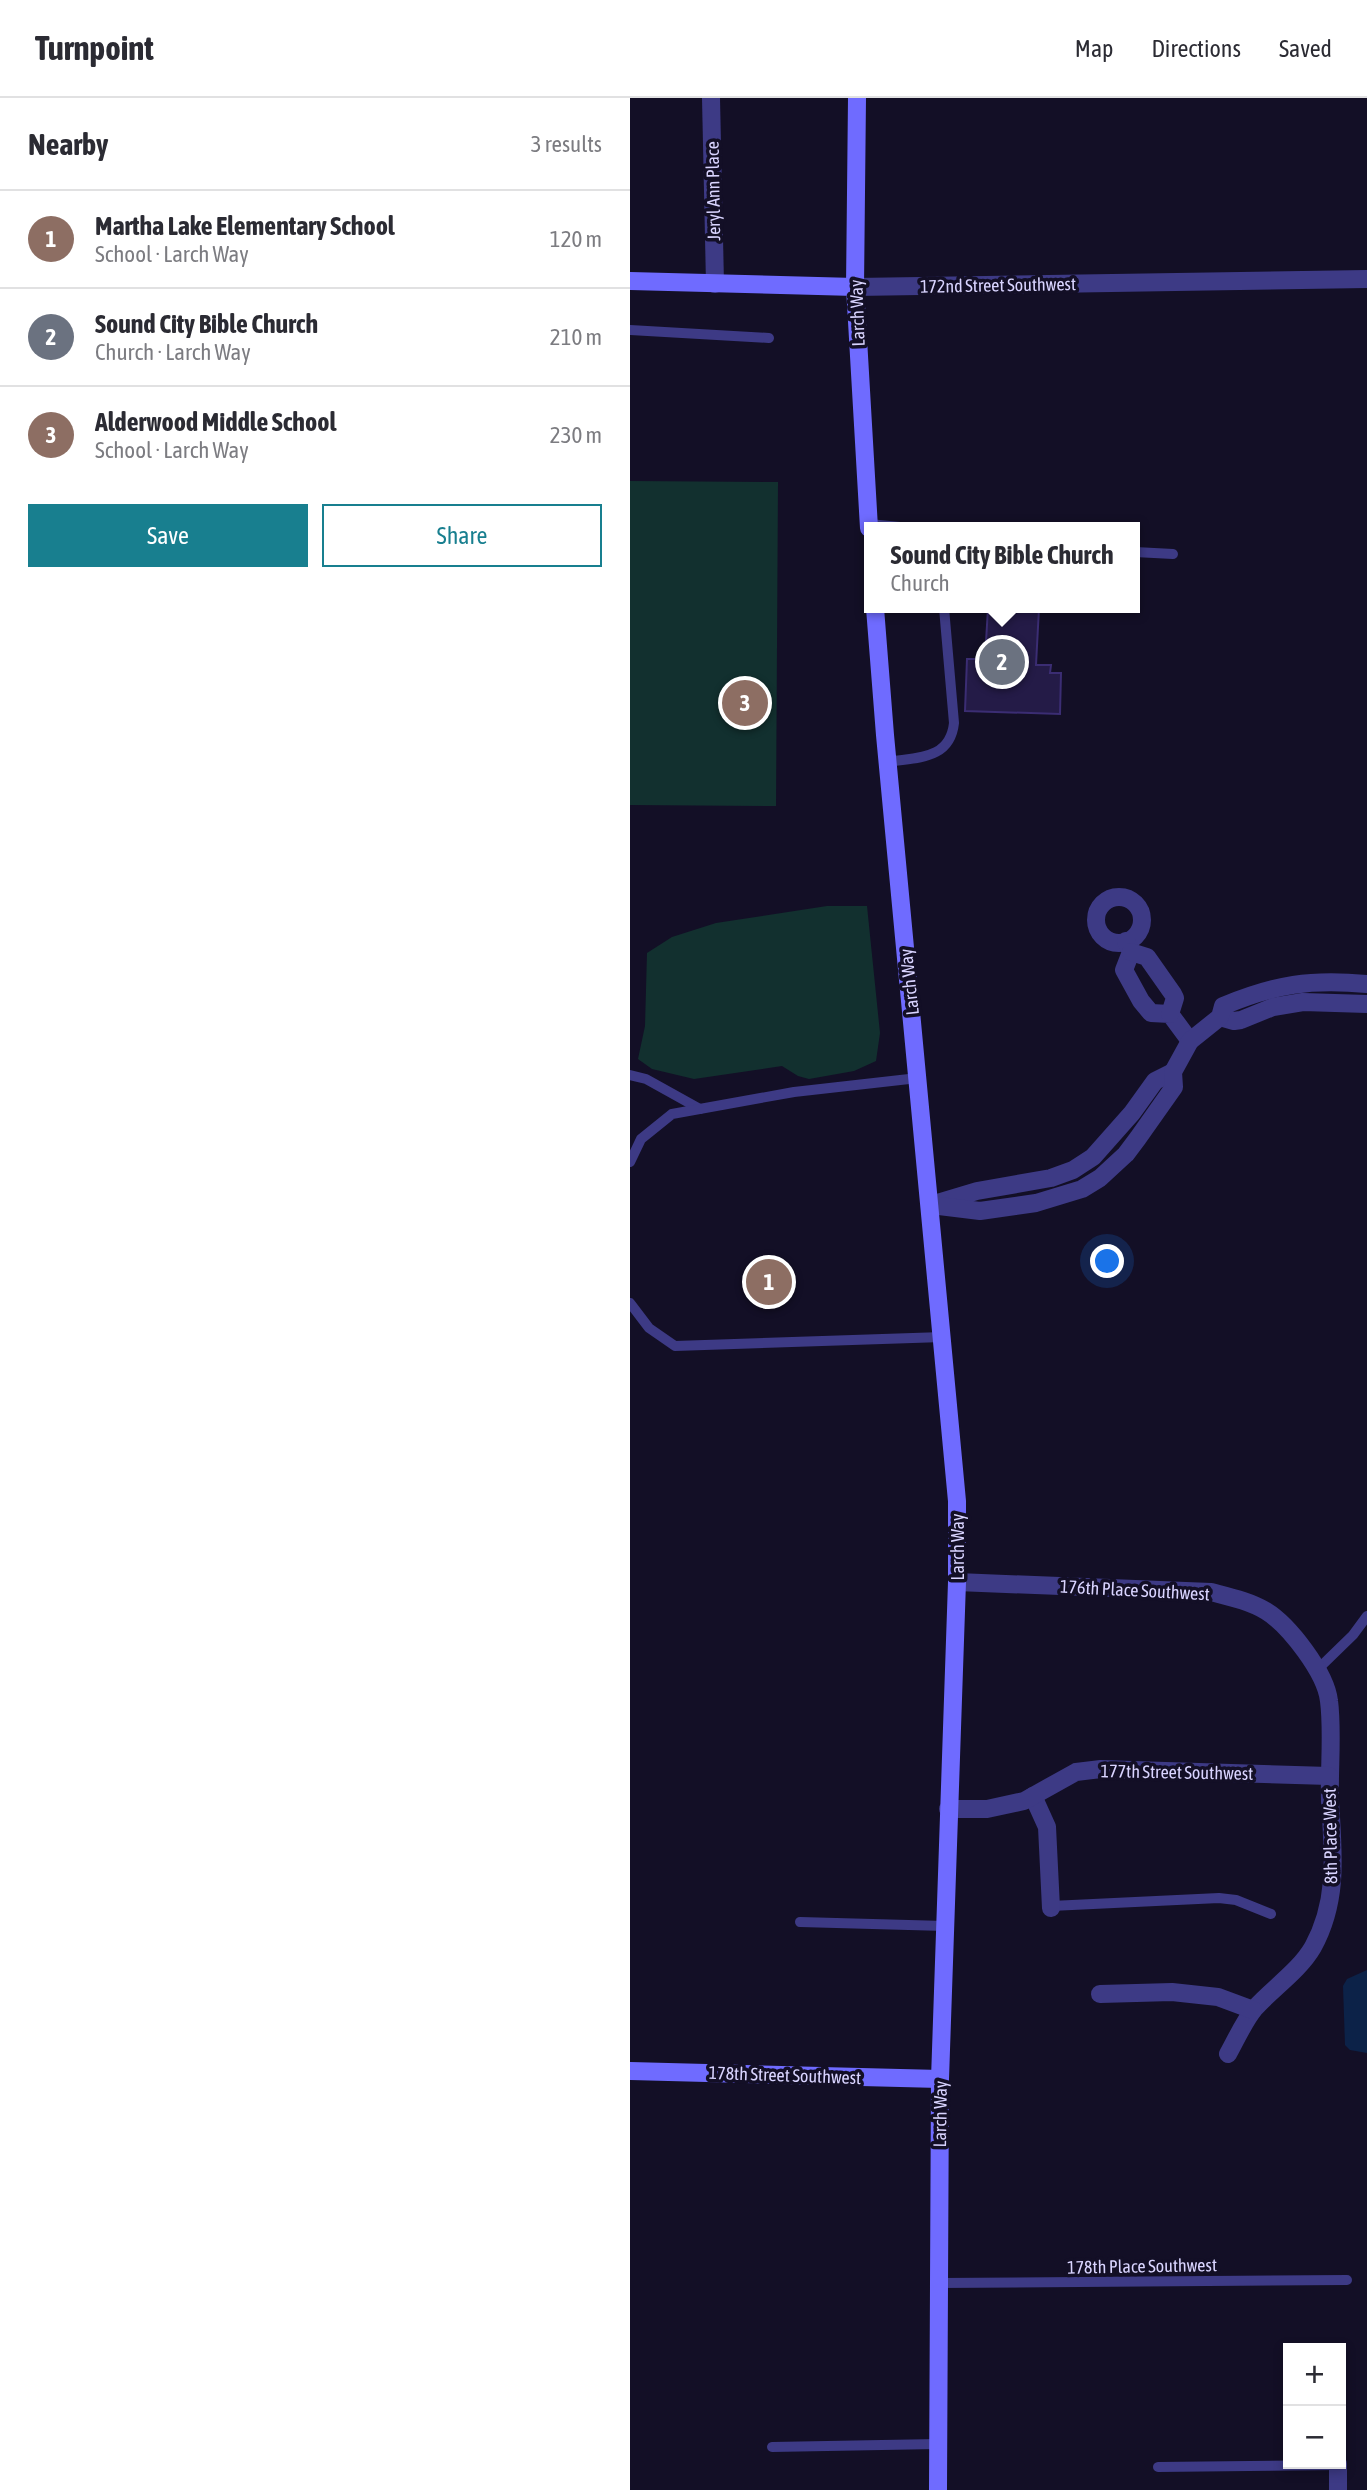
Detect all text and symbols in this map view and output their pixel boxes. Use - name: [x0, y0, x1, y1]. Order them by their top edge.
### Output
- text: Turnpoint: [35, 29, 154, 67]
- text: Map: [1075, 35, 1113, 62]
- text: Directions: [1151, 35, 1241, 62]
- text: Saved: [1279, 35, 1332, 62]
- text: Nearby: [28, 127, 108, 161]
- text: 3 results: [531, 131, 602, 157]
- street label: Jeryl Ann Place: [702, 141, 724, 241]
- text: Martha Lake Elementary School: [95, 211, 395, 241]
- text: 1: [46, 226, 56, 252]
- text: 120 m: [550, 226, 602, 252]
- text: School · Larch Way: [95, 241, 249, 267]
- street label: 172nd Street Southwest: [920, 273, 1076, 297]
- street label: Larch Way: [845, 279, 869, 347]
- text: Sound City Bible Church: [95, 309, 318, 339]
- text: 2: [46, 324, 56, 350]
- text: 210 m: [550, 324, 602, 350]
- text: Church · Larch Way: [95, 339, 251, 365]
- text: Alderwood Middle School: [95, 407, 336, 437]
- text: 3: [46, 422, 56, 448]
- text: 230 m: [550, 422, 602, 448]
- text: School · Larch Way: [95, 437, 249, 463]
- button: Save: [28, 504, 308, 567]
- button: Share: [322, 504, 602, 567]
- popup: [864, 522, 1140, 613]
- text: Sound City Bible Church: [890, 540, 1114, 570]
- text: Church: [890, 570, 950, 596]
- pin: 2: [979, 636, 1025, 688]
- pin: 3: [722, 677, 768, 729]
- street label: Larch Way: [895, 948, 923, 1016]
- your location: [1090, 1244, 1124, 1278]
- pin: 1: [746, 1256, 792, 1308]
- street label: Larch Way: [947, 1514, 968, 1580]
- street label: 176th Place Southwest: [1060, 1576, 1210, 1604]
- street label: 177th Street Southwest: [1101, 1760, 1253, 1784]
- street label: 8th Place West: [1319, 1788, 1341, 1884]
- street label: 178th Street Southwest: [708, 2062, 862, 2088]
- street label: Larch Way: [929, 2080, 951, 2148]
- street label: 178th Place Southwest: [1067, 2254, 1217, 2278]
- map controls: [1283, 2343, 1346, 2469]
- button: +: [1283, 2343, 1346, 2406]
- button: −: [1283, 2406, 1346, 2469]

